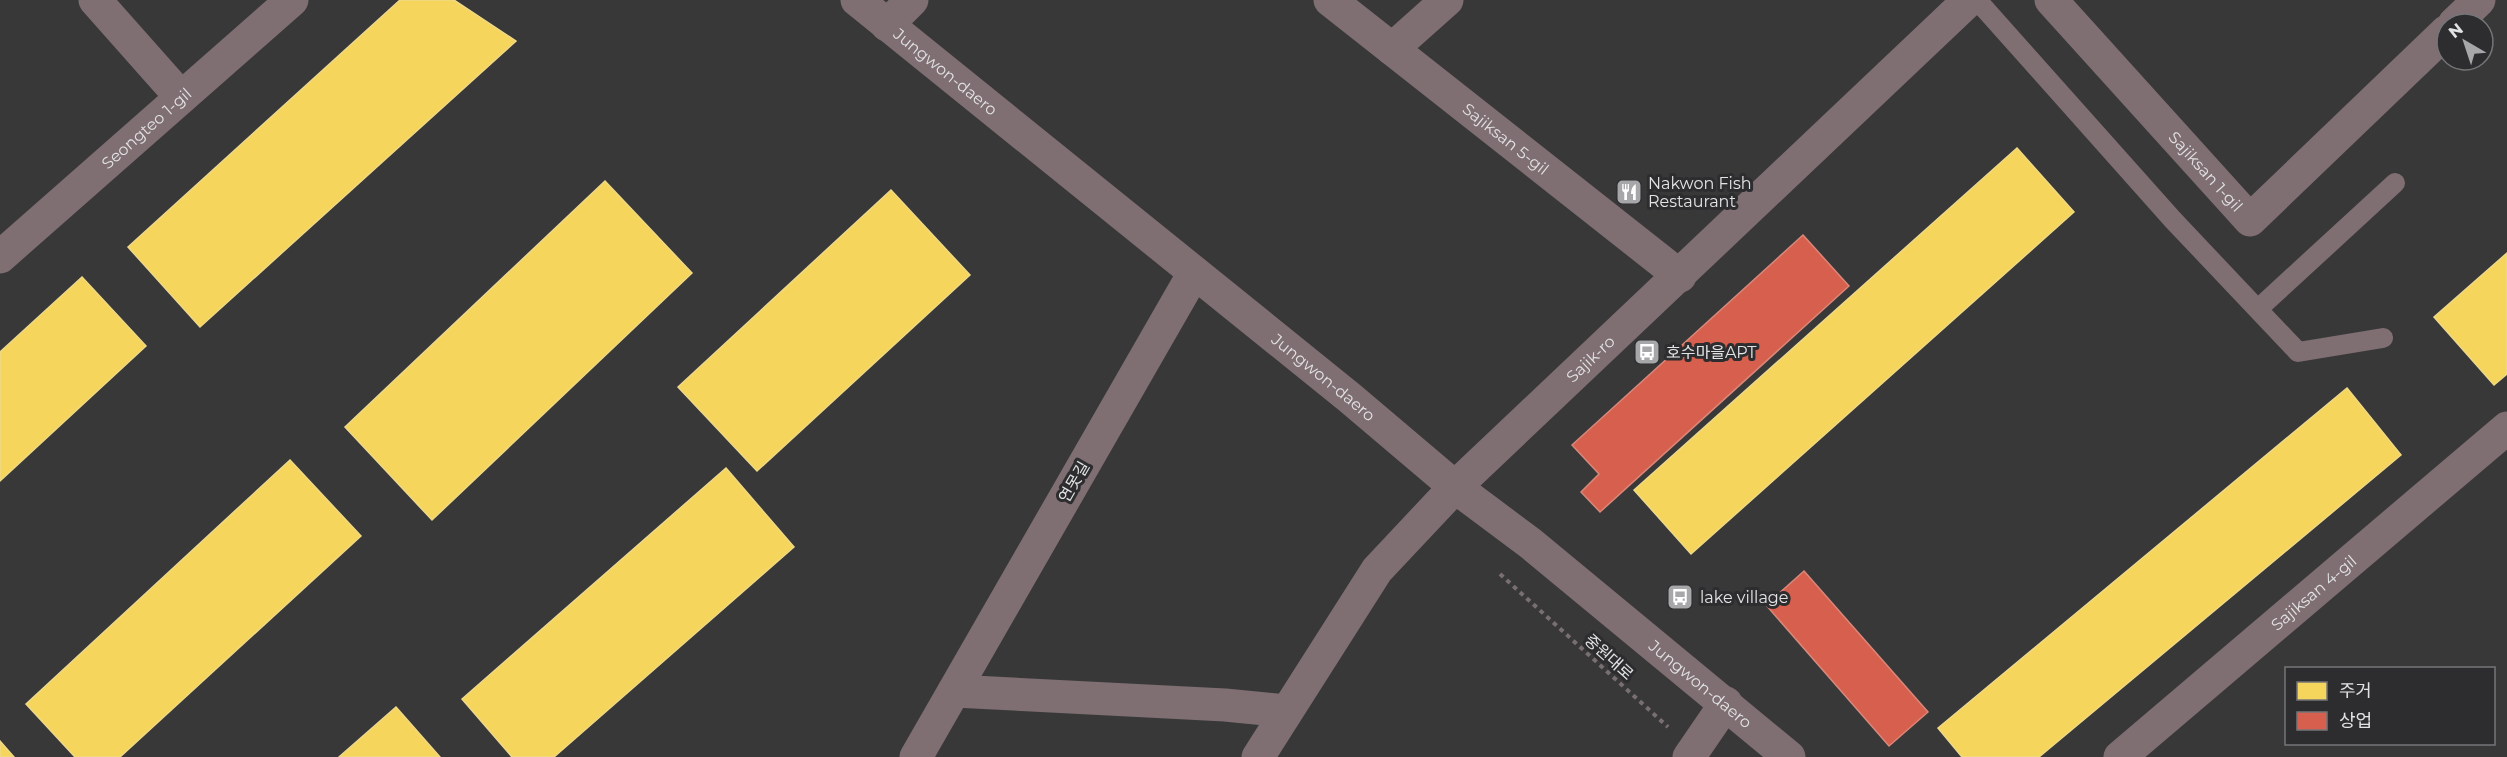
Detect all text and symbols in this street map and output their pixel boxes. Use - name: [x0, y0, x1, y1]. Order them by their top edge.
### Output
- north arrow: [2435, 12, 2495, 72]
- text: N: [2445, 19, 2467, 42]
- street label: Jungwon-daero: [889, 23, 1001, 119]
- street label: Seongteo 1-gil: [98, 84, 195, 173]
- street label: Sajiksan 5-gil: [1459, 99, 1553, 179]
- street label: Sajiksan 1-gil: [2165, 127, 2247, 215]
- place label: Nakwon Fish Restaurant: [1648, 174, 1752, 211]
- restaurant icon: Nakwon Fish Restaurant: [1614, 177, 1644, 207]
- street label: Jungwon-daero: [1267, 329, 1379, 425]
- street label: Sajik-ro: [1562, 331, 1619, 386]
- bus stop icon: 호수마을APT: [1632, 337, 1662, 367]
- place label: 호수마을APT: [1666, 343, 1757, 362]
- street label: 연못길: [1055, 458, 1093, 506]
- street label: Sajiksan 4-gil: [2267, 551, 2360, 634]
- bus stop icon: lake village: [1665, 582, 1695, 612]
- place label: lake village: [1700, 588, 1788, 607]
- street label: 중원대로: [1581, 630, 1637, 684]
- street label: Jungwon-daero: [1644, 635, 1756, 732]
- legend: [2285, 667, 2495, 745]
- text: 주거: [2339, 680, 2372, 702]
- text: 상업: [2339, 710, 2372, 732]

